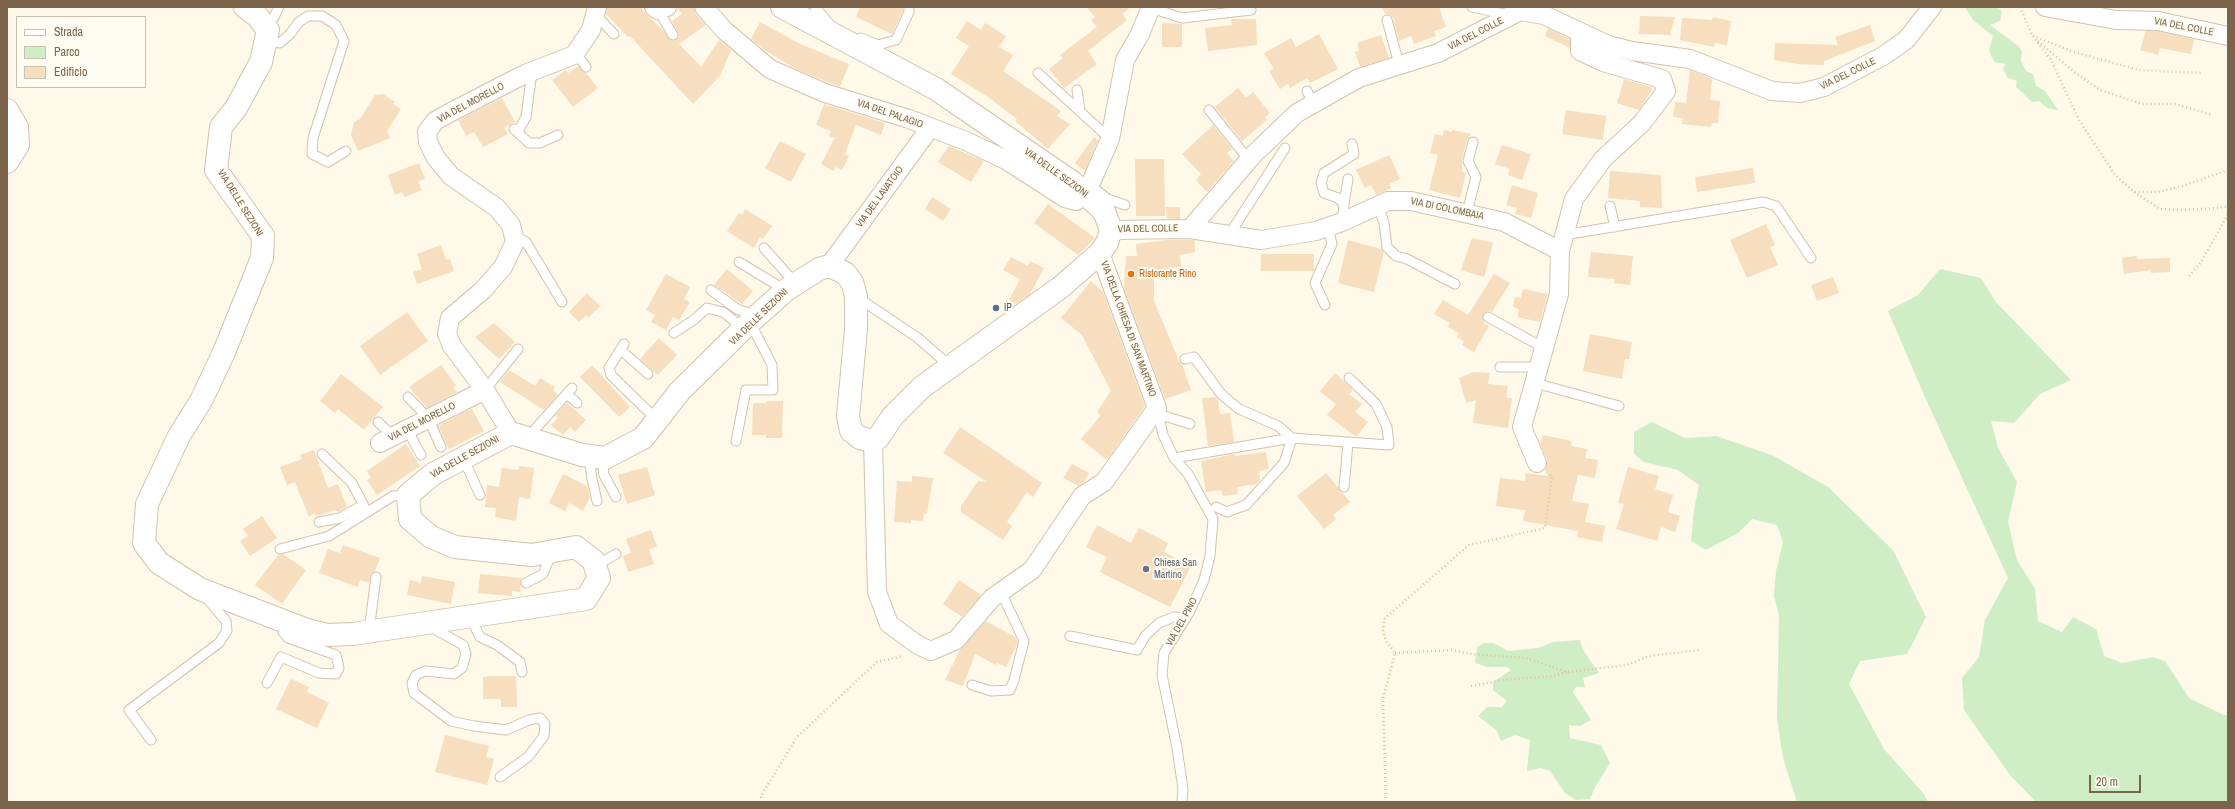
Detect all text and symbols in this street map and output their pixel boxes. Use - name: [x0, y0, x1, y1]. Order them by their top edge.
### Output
- street label: VIA DEL COLLE: [1446, 15, 1506, 53]
- street label: VIA DEL COLLE: [2153, 15, 2215, 39]
- legend: [16, 16, 146, 88]
- text: Strada: [54, 24, 83, 40]
- text: Parco: [54, 44, 80, 60]
- street label: VIA DEL COLLE: [1818, 55, 1878, 93]
- text: Edificio: [54, 64, 87, 80]
- street label: VIA DEL MORELLO: [436, 80, 506, 126]
- street label: VIA DEL PALAGIO: [855, 97, 925, 131]
- street label: VIA DELLE SEZIONI: [1022, 146, 1090, 200]
- street label: VIA DEL LAVATOIO: [854, 164, 906, 230]
- street label: VIA DELLE SEZIONI: [215, 167, 265, 239]
- street label: VIA DI COLOMBAIA: [1409, 195, 1485, 223]
- street label: VIA DEL COLLE: [1118, 222, 1178, 236]
- street label: VIA DELLA CHIESA DI SAN MARTINO: [1098, 259, 1158, 399]
- place label: Ristorante Rino: [1139, 268, 1196, 280]
- marker: Ristorante Rino: [1126, 269, 1136, 279]
- street label: VIA DELLE SEZIONI: [727, 286, 791, 348]
- place label: IP: [1004, 302, 1012, 314]
- marker: IP: [991, 303, 1001, 313]
- street label: VIA DEL MORELLO: [386, 400, 458, 444]
- street label: VIA DELLE SEZIONI: [429, 433, 501, 481]
- place label: Chiesa San Martino: [1154, 557, 1197, 580]
- marker: Chiesa San Martino: [1141, 564, 1151, 574]
- street label: VIA DEL PINO: [1164, 596, 1200, 648]
- scale bar: [2091, 767, 2143, 793]
- text: 20 m: [2096, 774, 2118, 790]

